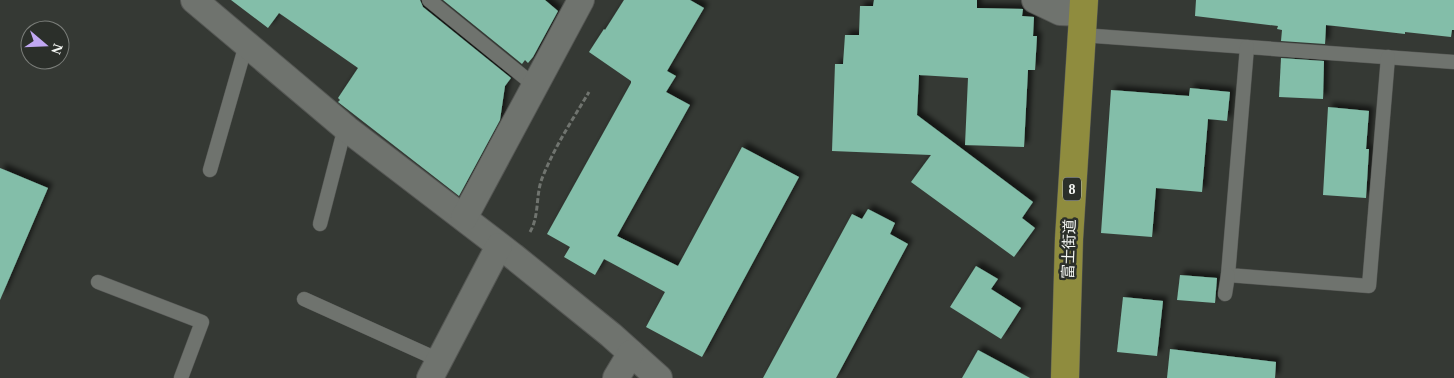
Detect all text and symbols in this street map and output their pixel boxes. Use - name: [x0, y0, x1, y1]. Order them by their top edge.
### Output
- north arrow: [20, 20, 70, 70]
- text: N: [48, 42, 66, 56]
- road number: 8: [1063, 178, 1081, 200]
- street label: 富士街道: [1060, 219, 1078, 279]

